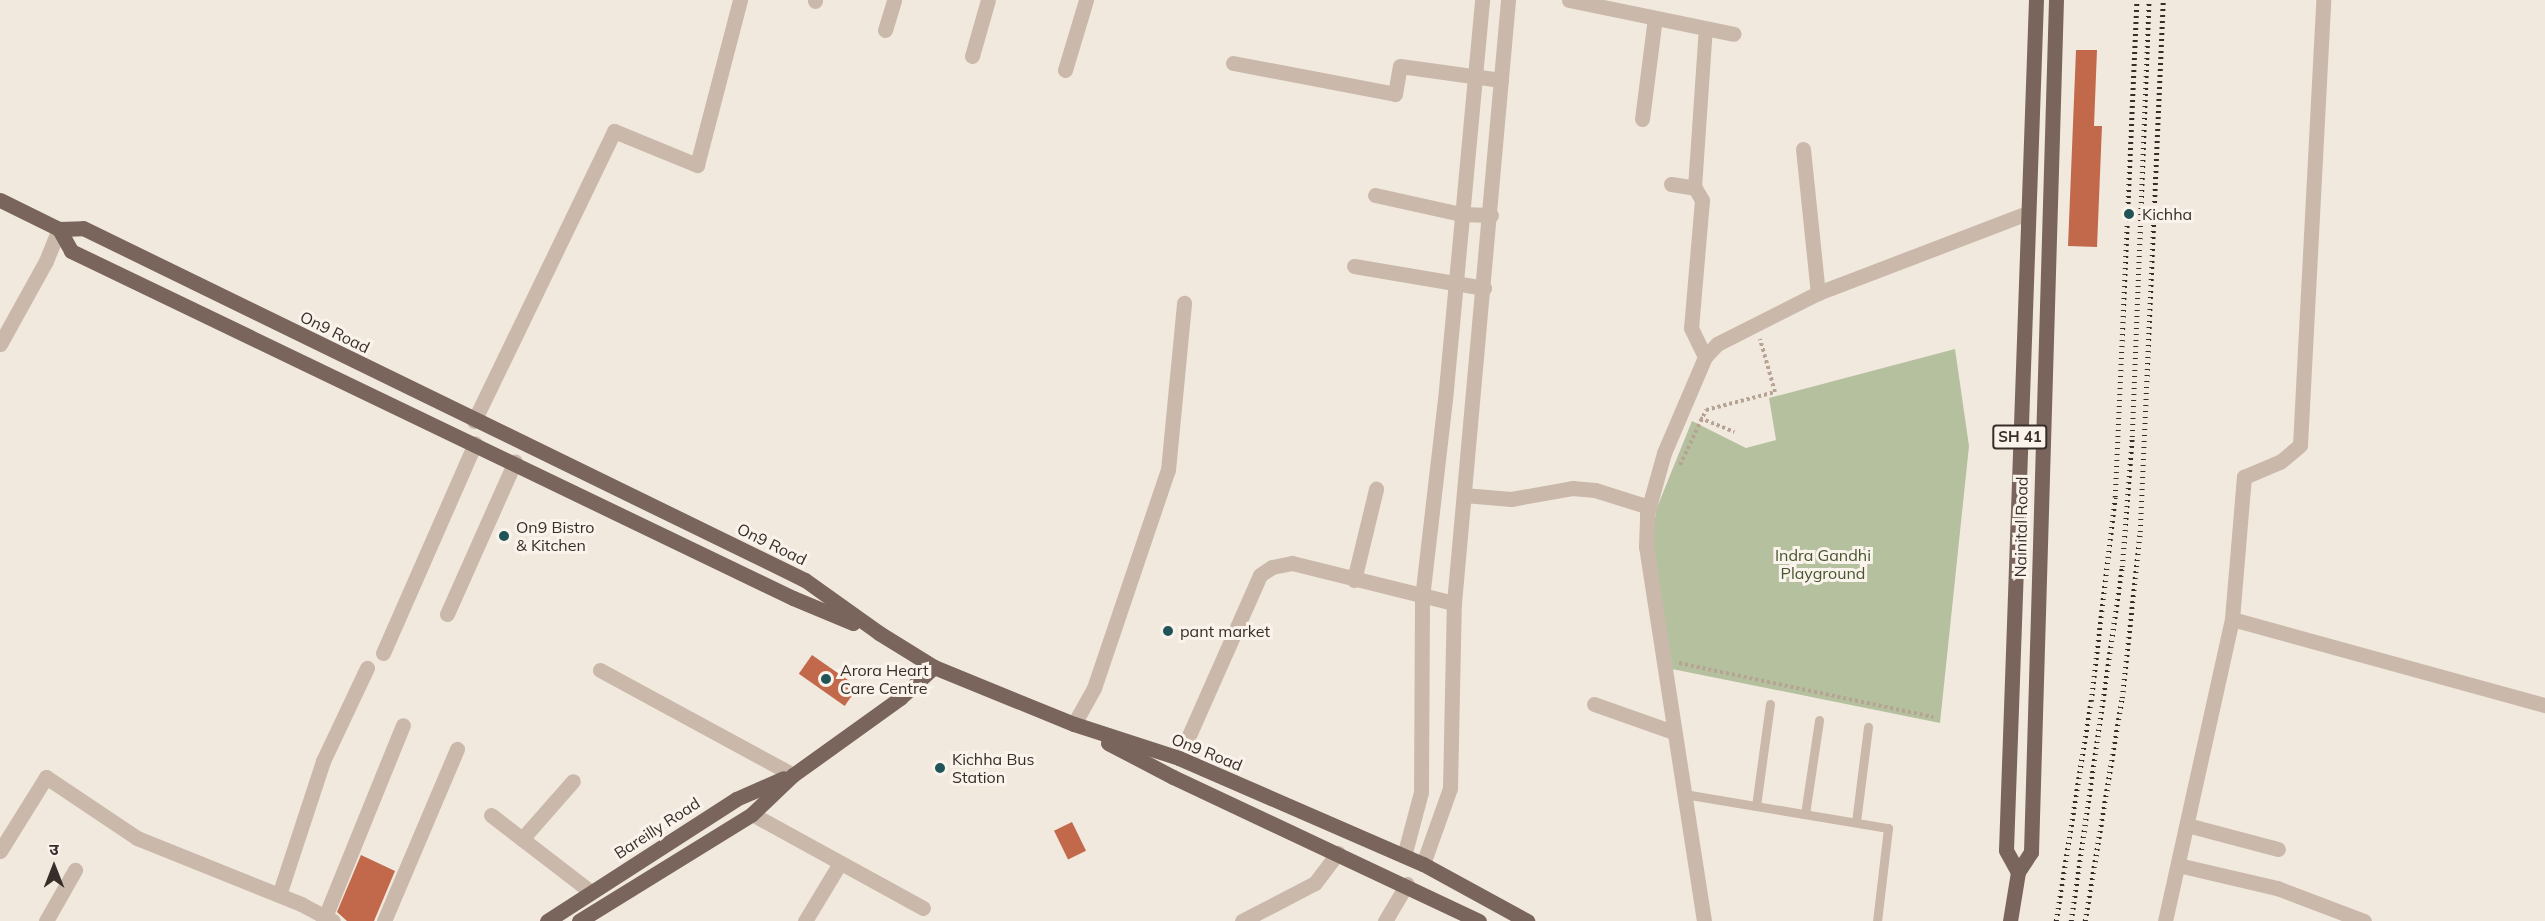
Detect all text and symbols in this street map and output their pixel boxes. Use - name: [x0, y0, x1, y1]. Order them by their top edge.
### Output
- place label: Kichha: [2142, 204, 2192, 224]
- marker: Kichha: [2120, 205, 2138, 223]
- street label: On9 Road: [297, 307, 373, 357]
- road number: SH 41: [1992, 425, 2048, 449]
- street label: Nainital Road: [2011, 476, 2031, 578]
- place label: On9 Bistro & Kitchen: [516, 517, 594, 555]
- street label: On9 Road: [734, 519, 810, 569]
- marker: On9 Bistro & Kitchen: [497, 529, 511, 543]
- park label: Indra Gandhi Playground: [1775, 545, 1871, 583]
- place label: pant market: [1180, 621, 1270, 641]
- marker: pant market: [1161, 624, 1175, 638]
- place label: Arora Heart Care Centre: [840, 660, 928, 698]
- marker: Arora Heart Care Centre: [817, 670, 835, 688]
- street label: On9 Road: [1169, 729, 1245, 775]
- place label: Kichha Bus Station: [952, 749, 1034, 787]
- marker: Kichha Bus Station: [933, 761, 947, 775]
- street label: Bareilly Road: [611, 793, 703, 863]
- north arrow: [24, 837, 84, 897]
- text: उ: [49, 839, 59, 859]

